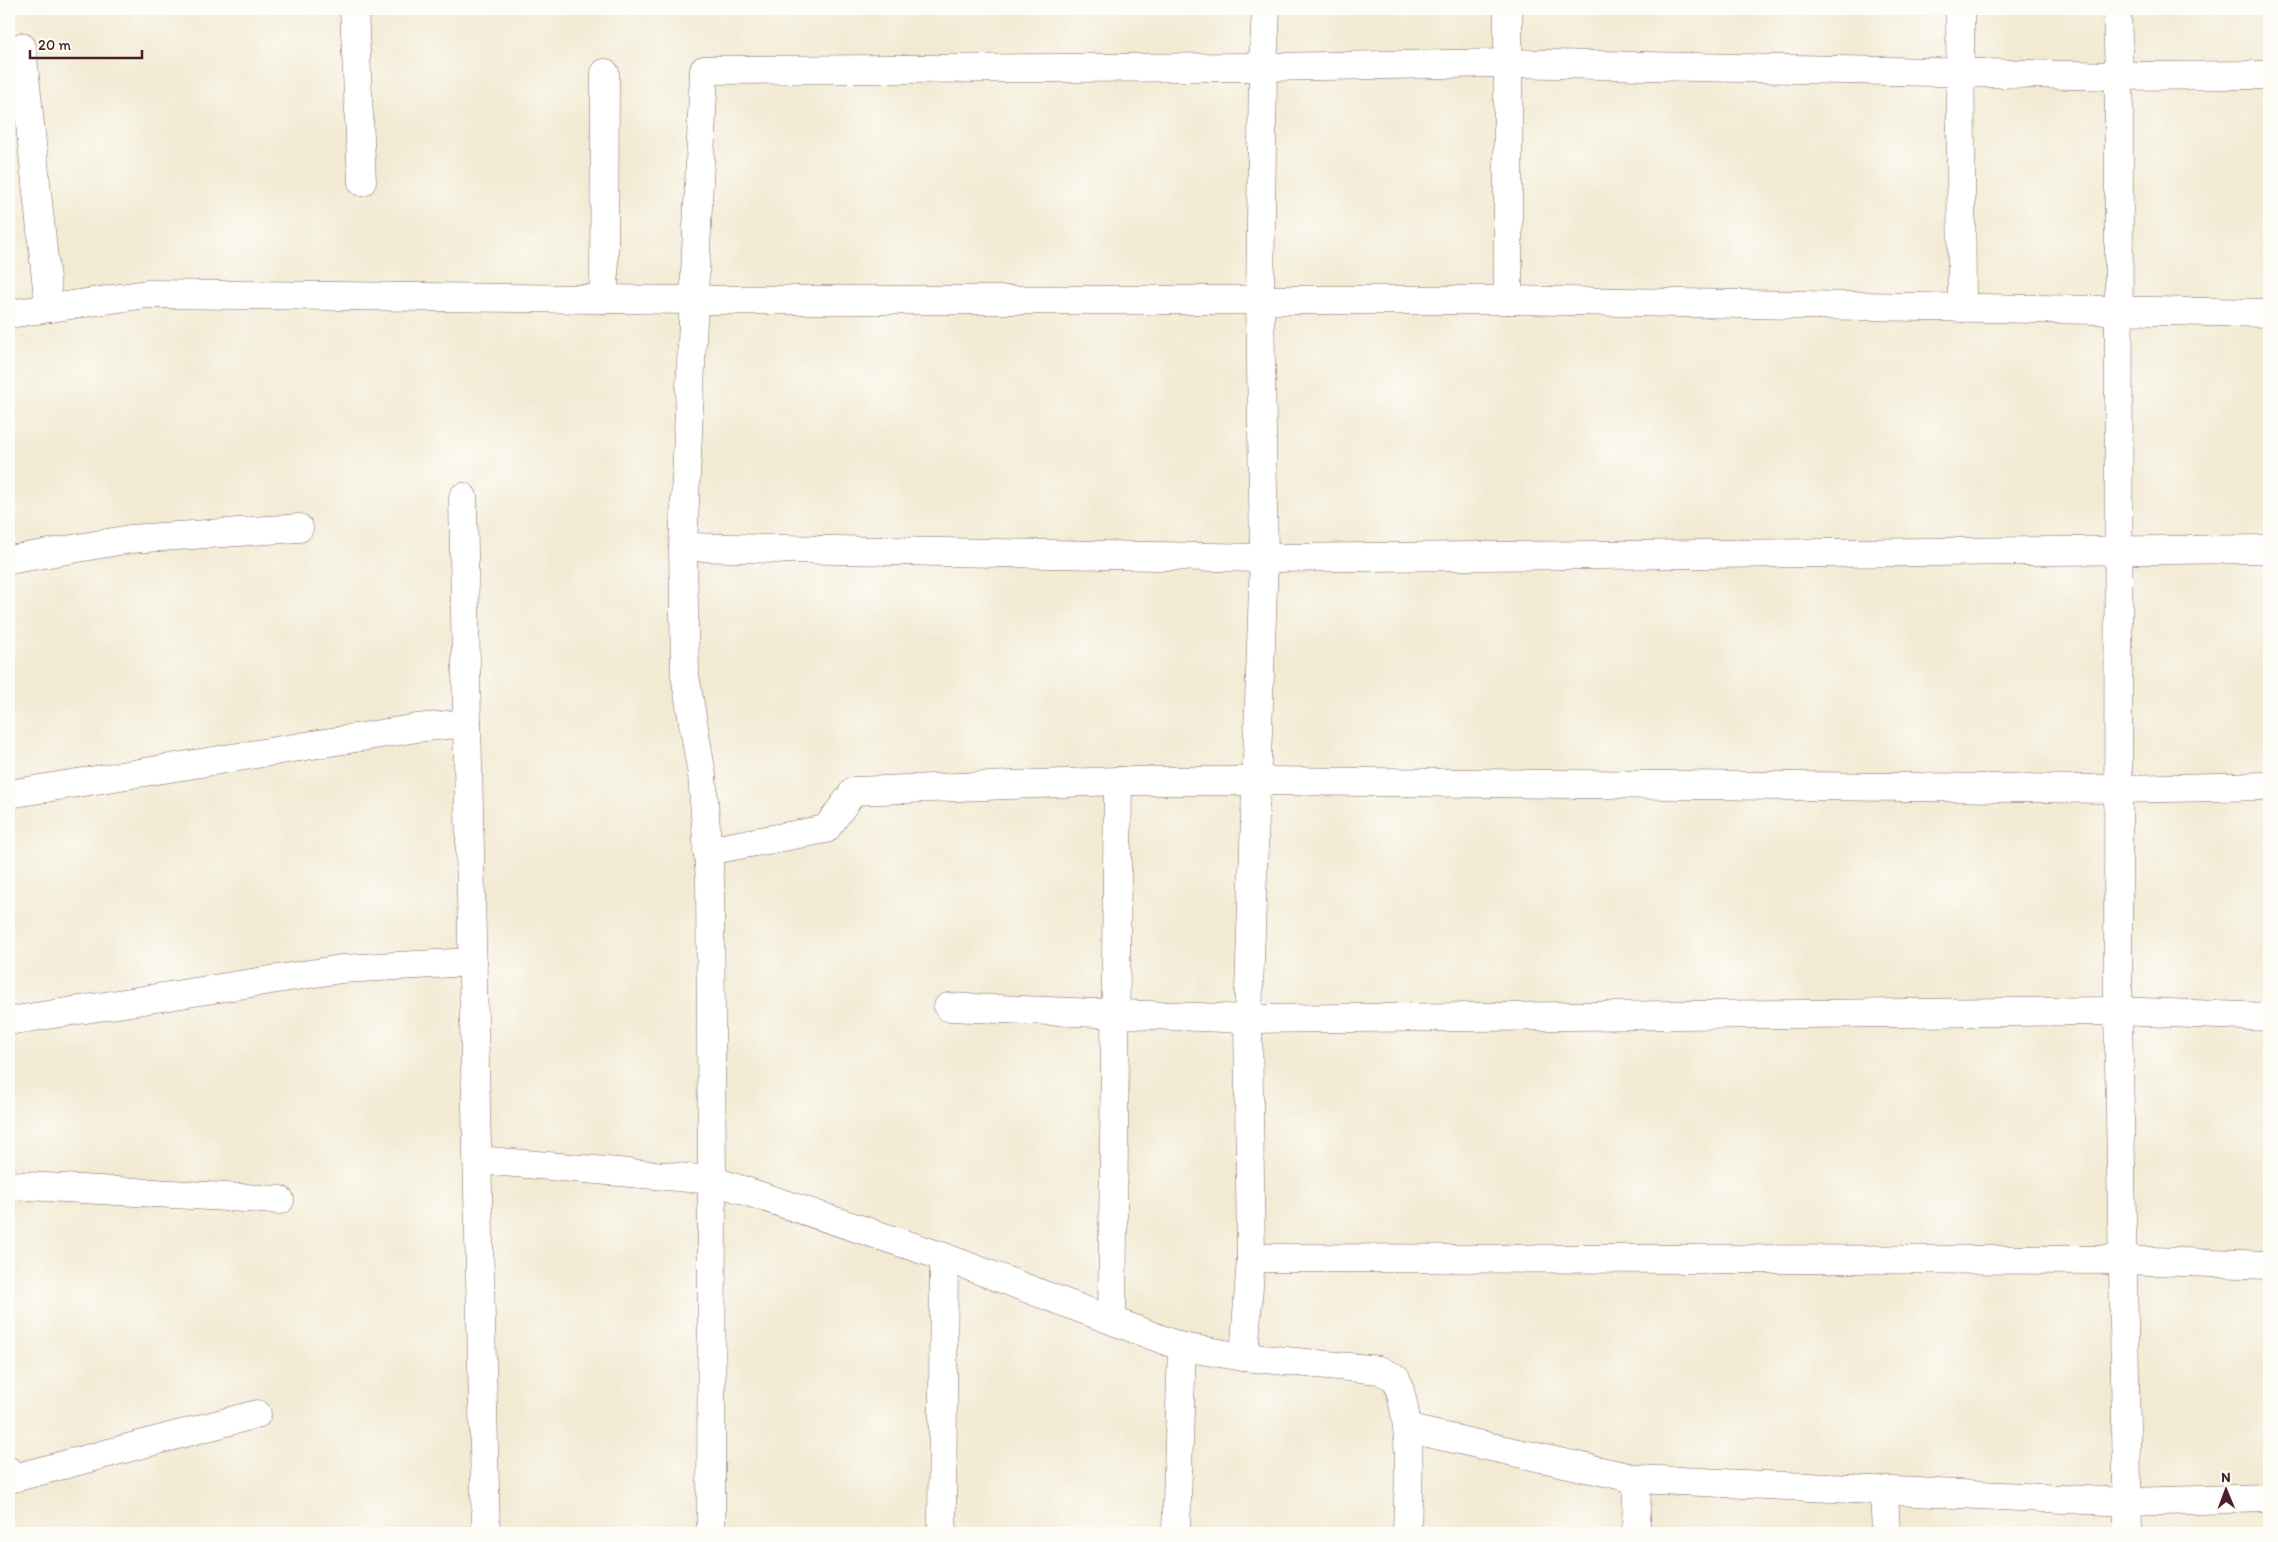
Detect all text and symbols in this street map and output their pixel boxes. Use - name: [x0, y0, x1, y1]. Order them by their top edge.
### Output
- scale bar: [30, 28, 142, 60]
- text: 20 m: [38, 36, 72, 54]
- north arrow: [2200, 1464, 2250, 1514]
- text: N: [2221, 1469, 2231, 1486]

